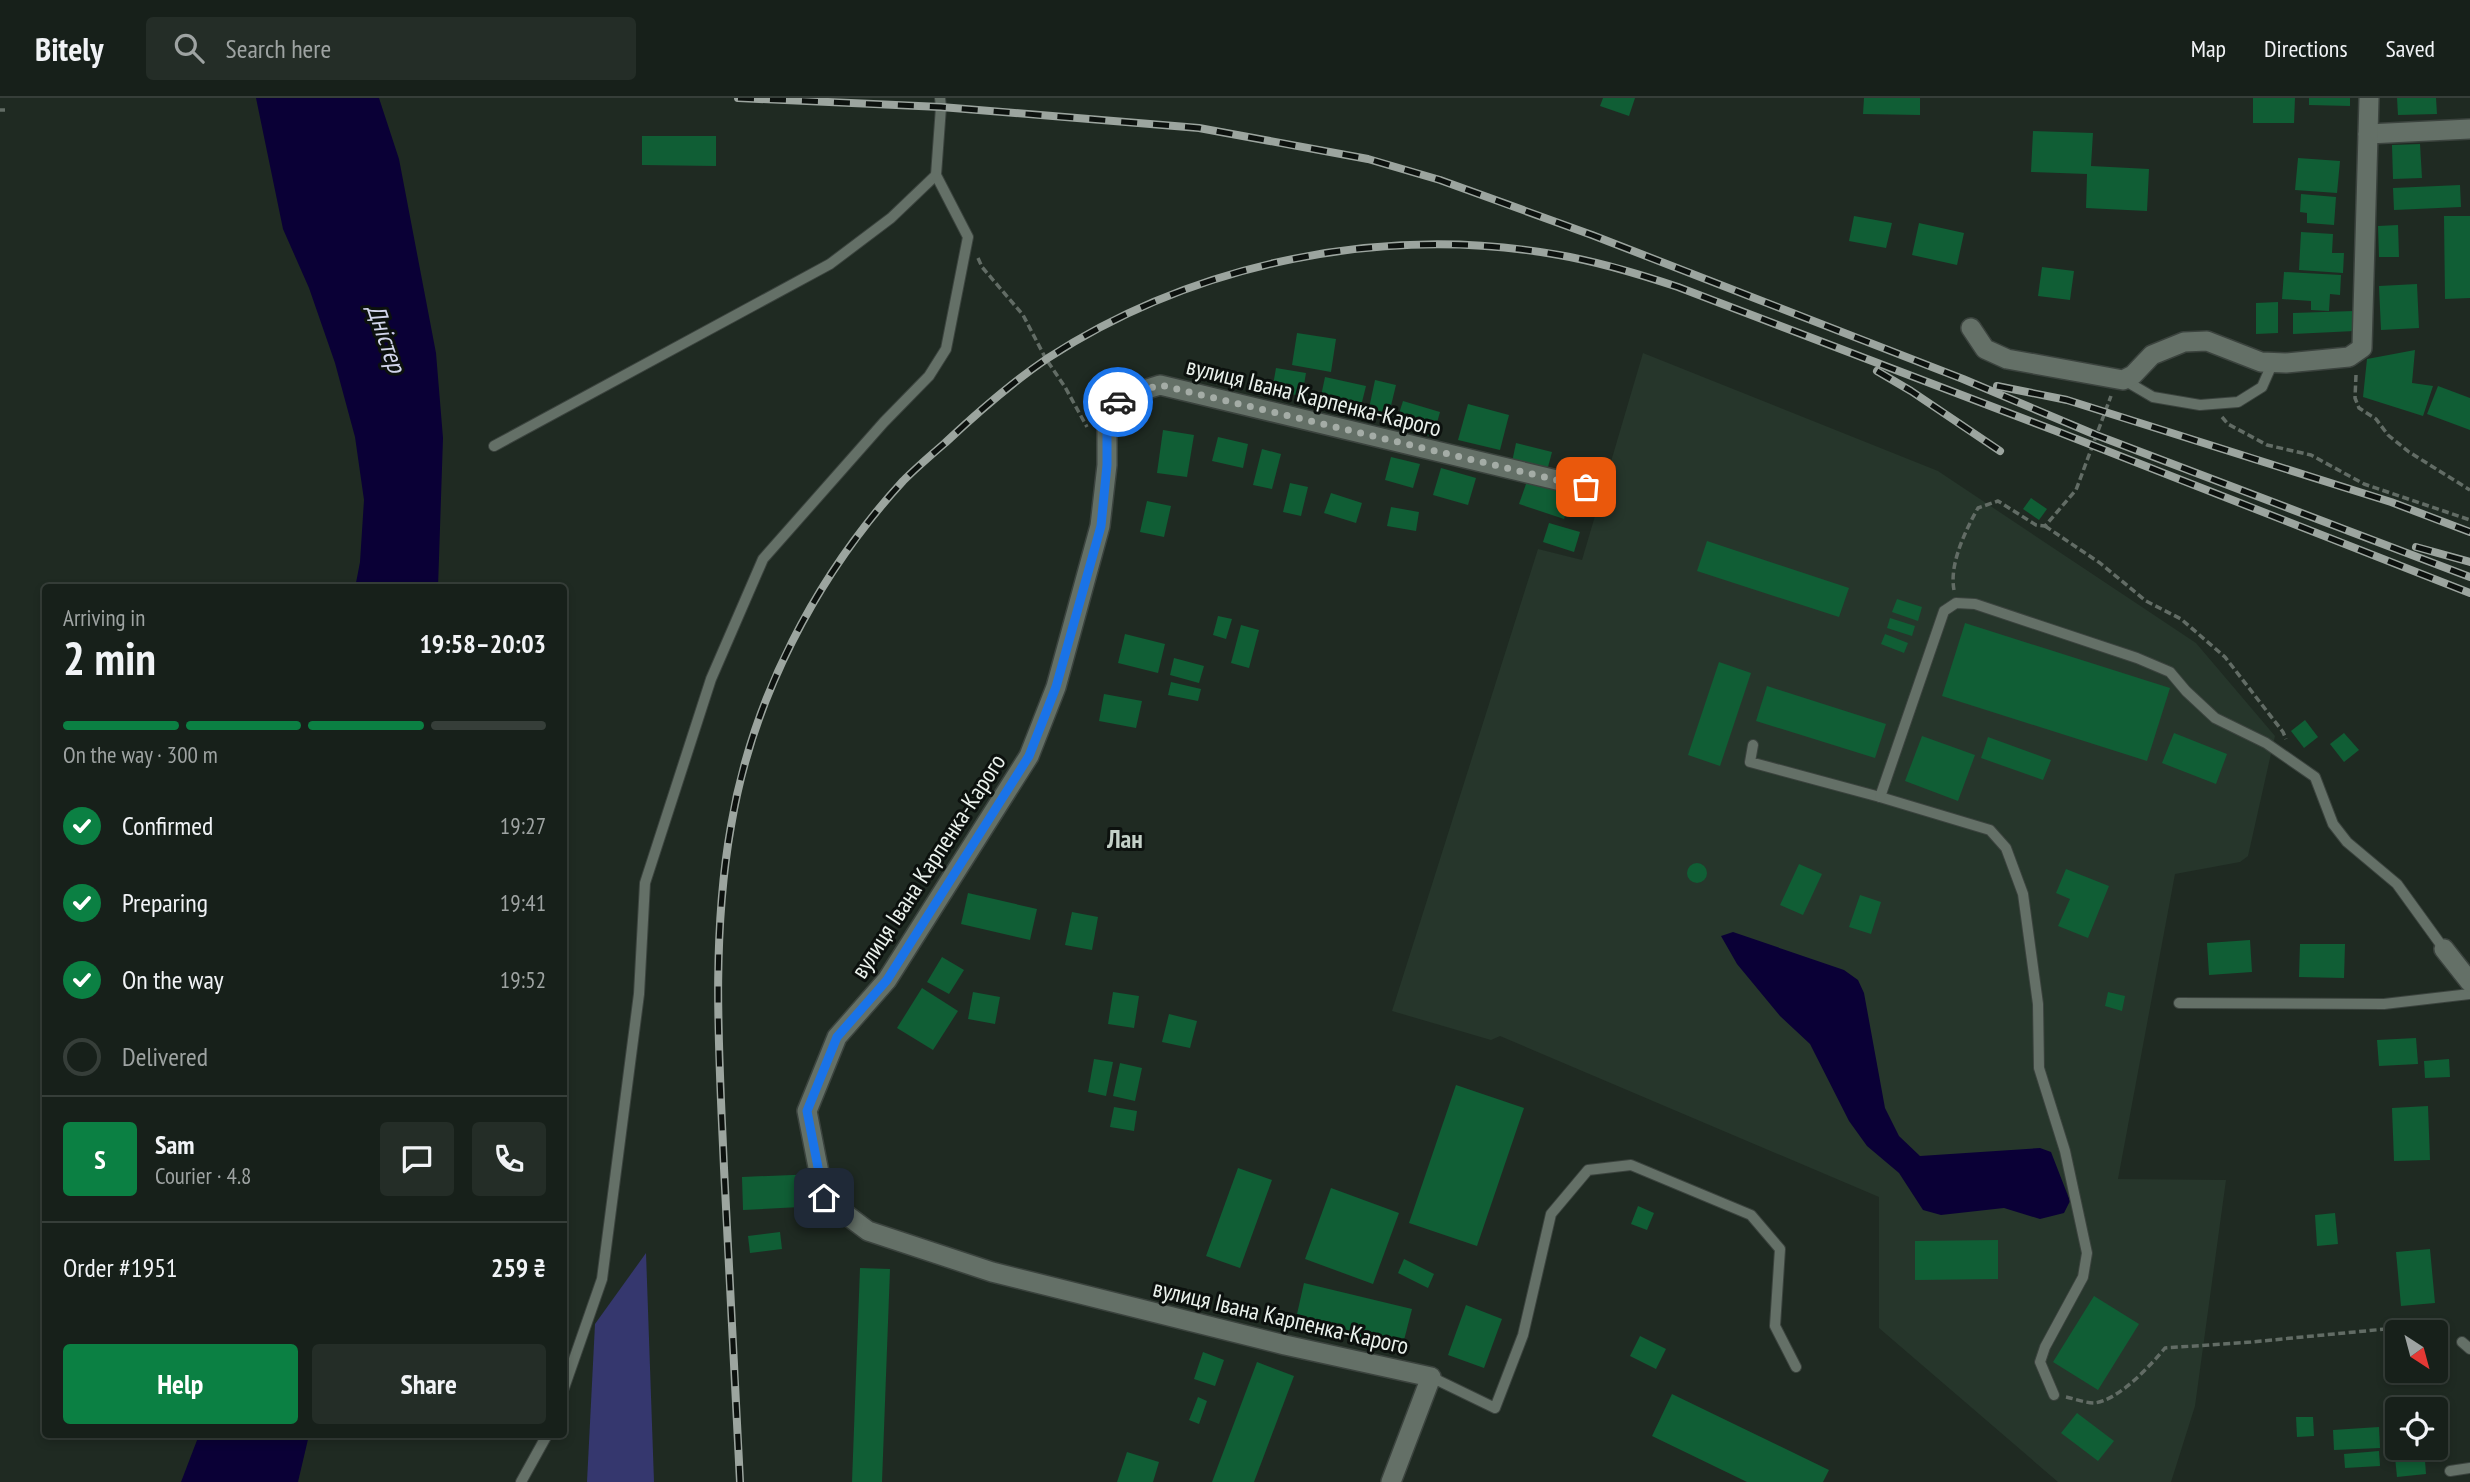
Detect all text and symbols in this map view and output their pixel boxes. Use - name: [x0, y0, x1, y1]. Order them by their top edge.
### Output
- search box: [146, 17, 636, 80]
- text: Bitely: [35, 27, 104, 70]
- icon: search: [170, 29, 208, 67]
- text: Search here: [226, 32, 331, 65]
- text: Map: [2191, 33, 2226, 64]
- text: Directions: [2264, 33, 2348, 64]
- text: Saved: [2386, 33, 2435, 64]
- water label: Дністер: [360, 299, 415, 378]
- street label: вулиця Івана Карпенка-Карого: [1183, 350, 1445, 444]
- courier: [1083, 367, 1153, 437]
- icon: car: [1099, 383, 1137, 421]
- pin: [1556, 457, 1616, 517]
- icon: bag: [1567, 468, 1605, 506]
- text: Arriving in: [63, 603, 145, 632]
- text: 19:58–20:03: [419, 627, 546, 660]
- text: 2 min: [63, 628, 156, 688]
- text: On the way · 300 m: [63, 740, 218, 769]
- street label: вулиця Івана Карпенка-Карого: [844, 748, 1012, 984]
- icon: check: [63, 807, 101, 845]
- text: Confirmed: [122, 809, 213, 842]
- text: 19:27: [500, 811, 546, 840]
- district label: Лан: [1106, 822, 1143, 855]
- icon: check: [63, 884, 101, 922]
- text: Preparing: [122, 886, 208, 919]
- text: 19:41: [500, 888, 546, 917]
- icon: check: [63, 961, 101, 999]
- text: On the way: [122, 963, 224, 996]
- text: 19:52: [500, 965, 546, 994]
- text: Delivered: [122, 1040, 208, 1073]
- button: chat: [380, 1122, 454, 1196]
- button: phone: [472, 1122, 546, 1196]
- text: Sam: [155, 1128, 194, 1161]
- text: S: [94, 1143, 106, 1176]
- text: Courier · 4.8: [155, 1161, 251, 1190]
- pin: [794, 1168, 854, 1228]
- icon: home: [805, 1179, 843, 1217]
- text: Order #1951: [63, 1251, 178, 1284]
- text: 259 ₴: [491, 1251, 546, 1284]
- street label: вулиця Івана Карпенка-Карого: [1150, 1272, 1412, 1362]
- north arrow: [2385, 1320, 2448, 1382]
- map controls: [2385, 1320, 2448, 1460]
- button: Help: [63, 1344, 298, 1424]
- button: Share: [312, 1344, 546, 1424]
- button: locate: [2385, 1397, 2448, 1460]

